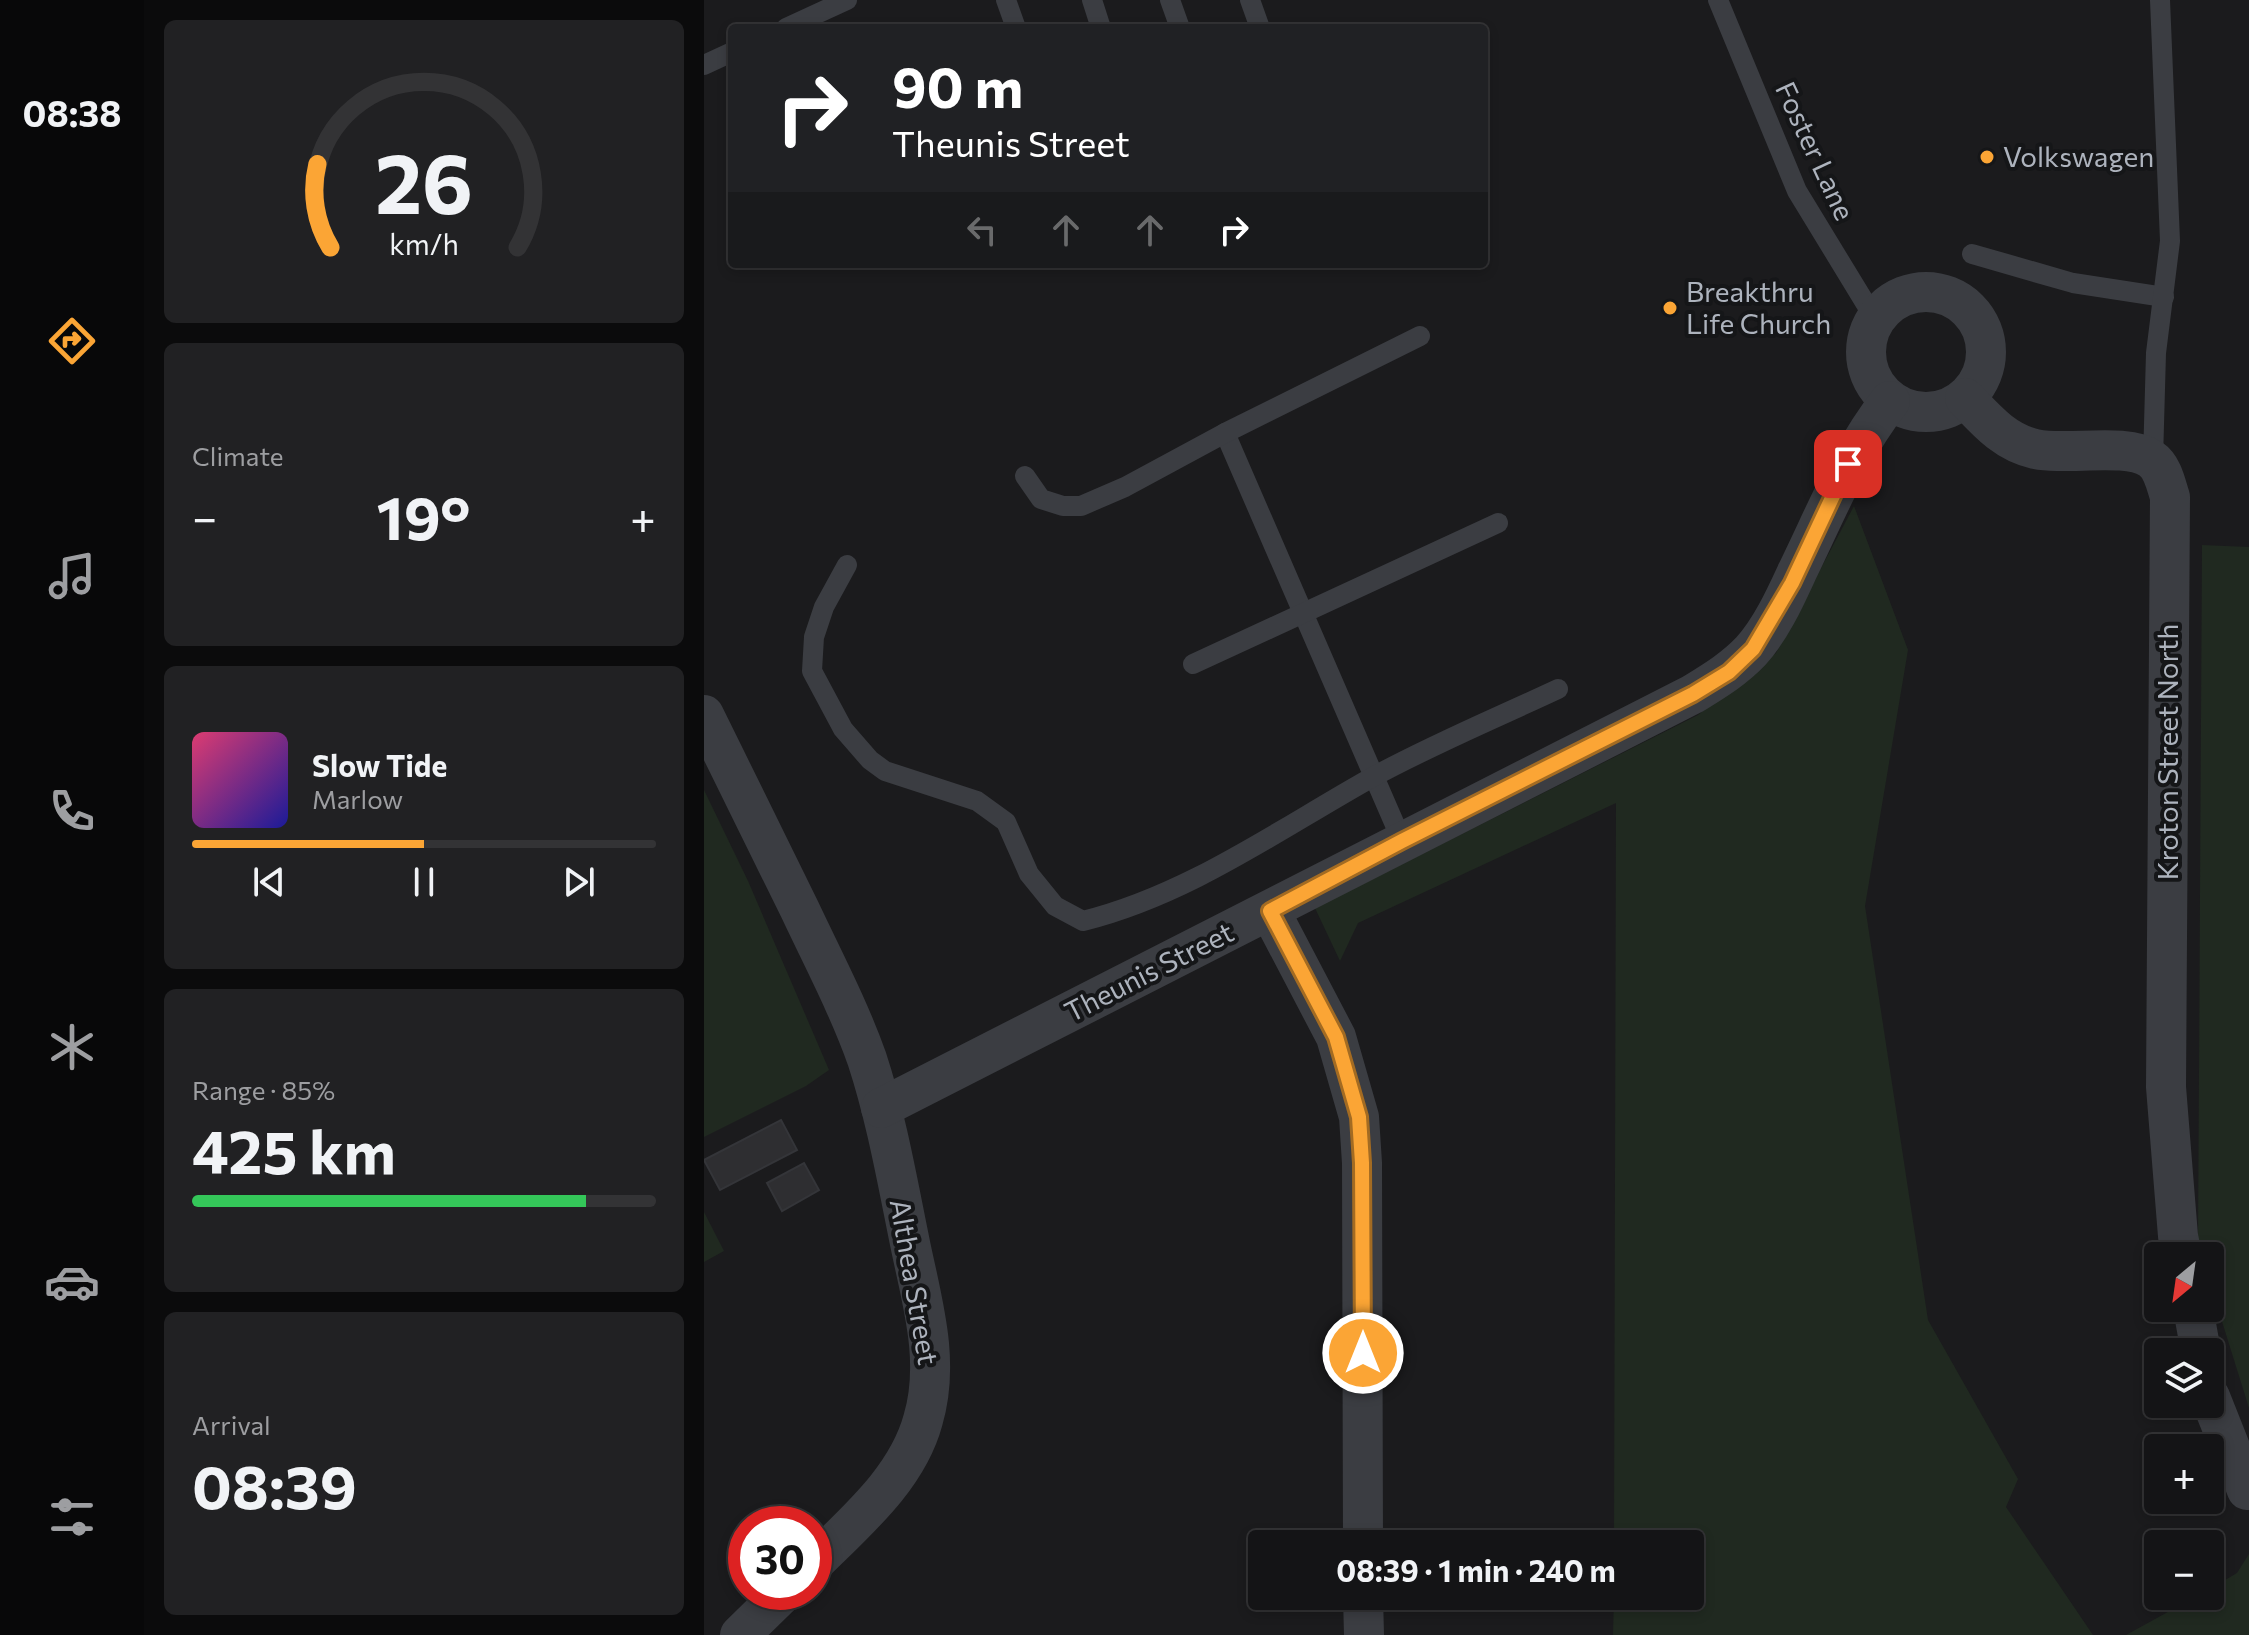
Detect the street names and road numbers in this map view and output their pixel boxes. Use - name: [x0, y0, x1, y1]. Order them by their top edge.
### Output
- street label: Foster Lane: [1769, 76, 1863, 225]
- street label: Kroton Street North: [2150, 624, 2184, 880]
- street label: Theunis Street: [1058, 914, 1239, 1028]
- street label: Althea Street: [884, 1196, 946, 1367]

